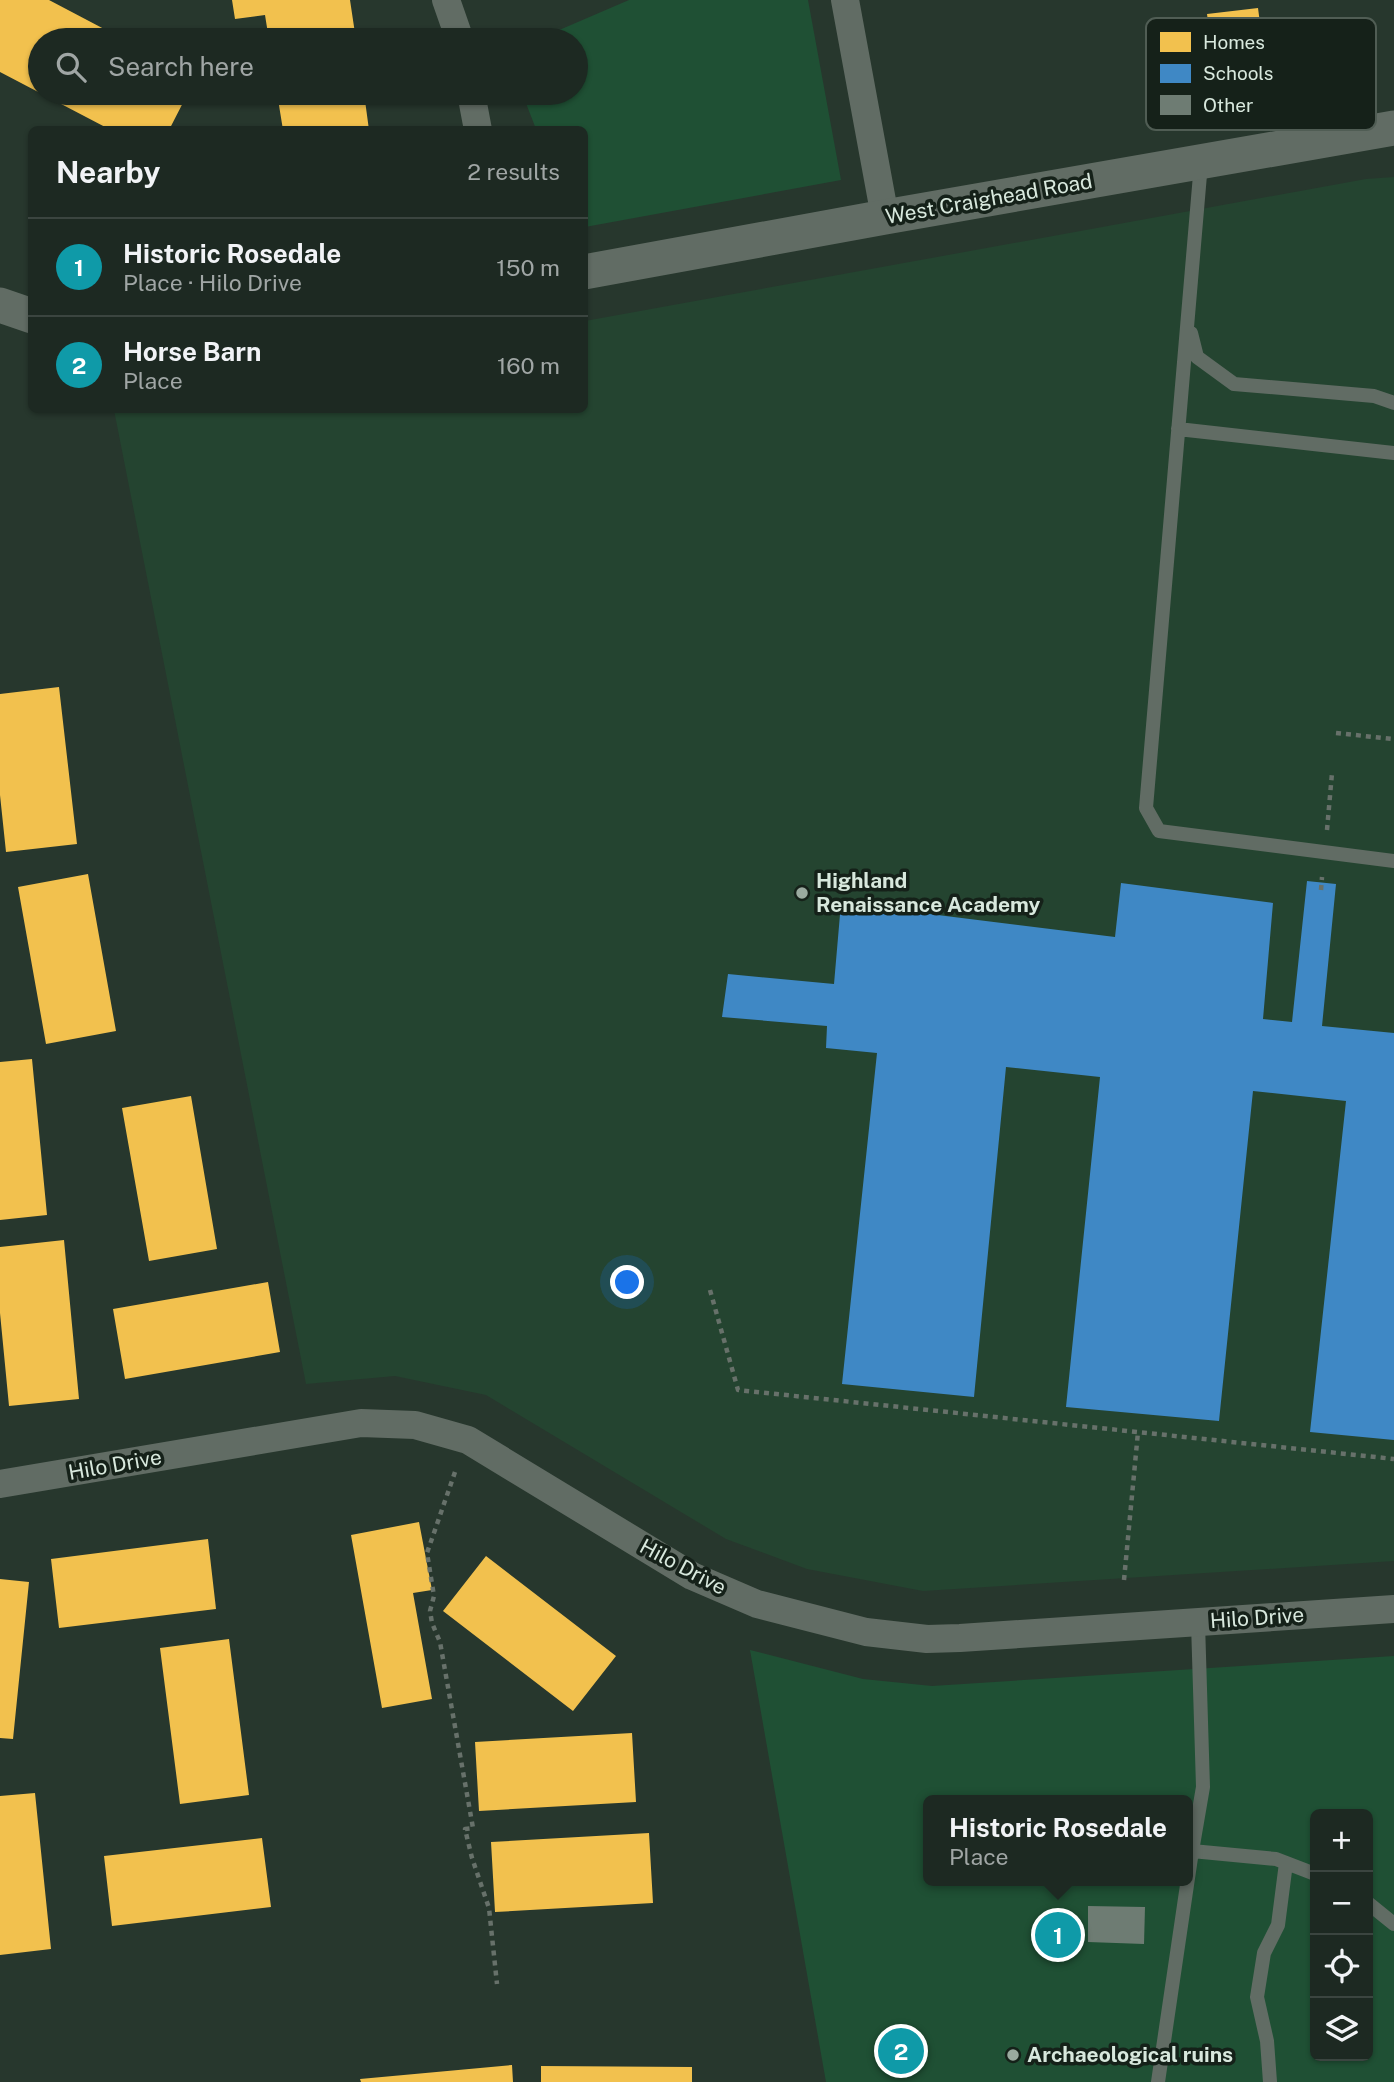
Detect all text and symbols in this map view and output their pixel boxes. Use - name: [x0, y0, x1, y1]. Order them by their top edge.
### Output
- legend: [1146, 18, 1376, 130]
- search box: [28, 28, 588, 105]
- text: Homes: [1203, 31, 1265, 53]
- icon: search: [52, 48, 90, 86]
- text: Search here: [108, 51, 254, 82]
- text: Schools: [1203, 62, 1273, 84]
- text: Other: [1203, 94, 1253, 116]
- text: Nearby: [56, 154, 160, 190]
- text: 2 results: [467, 158, 560, 185]
- street label: West Craighead Road: [884, 168, 1094, 229]
- text: Historic Rosedale: [123, 238, 341, 269]
- text: 1: [74, 254, 84, 281]
- text: 150 m: [496, 254, 560, 281]
- text: Place · Hilo Drive: [123, 269, 302, 296]
- text: Horse Barn: [123, 336, 261, 367]
- text: 2: [72, 352, 86, 379]
- text: 160 m: [497, 352, 560, 379]
- text: Place: [123, 367, 183, 394]
- place label: Highland Renaissance Academy: [816, 868, 1040, 917]
- marker: Highland Renaissance Academy: [794, 885, 810, 901]
- your location: [610, 1265, 644, 1299]
- street label: Hilo Drive: [66, 1444, 164, 1485]
- street label: Hilo Drive: [636, 1533, 731, 1600]
- street label: Hilo Drive: [1209, 1602, 1305, 1633]
- popup: [923, 1795, 1193, 1886]
- map controls: [1310, 1809, 1373, 2061]
- button: +: [1310, 1809, 1373, 1872]
- text: Historic Rosedale: [949, 1812, 1167, 1843]
- text: Place: [949, 1843, 1009, 1870]
- button: −: [1310, 1872, 1373, 1935]
- pin: 1: [1035, 1909, 1081, 1961]
- button: locate: [1310, 1935, 1373, 1998]
- button: layers: [1310, 1998, 1373, 2061]
- pin: 2: [878, 2025, 924, 2077]
- place label: Archaeological ruins: [1027, 2042, 1233, 2067]
- marker: Archaeological ruins: [1005, 2047, 1021, 2063]

